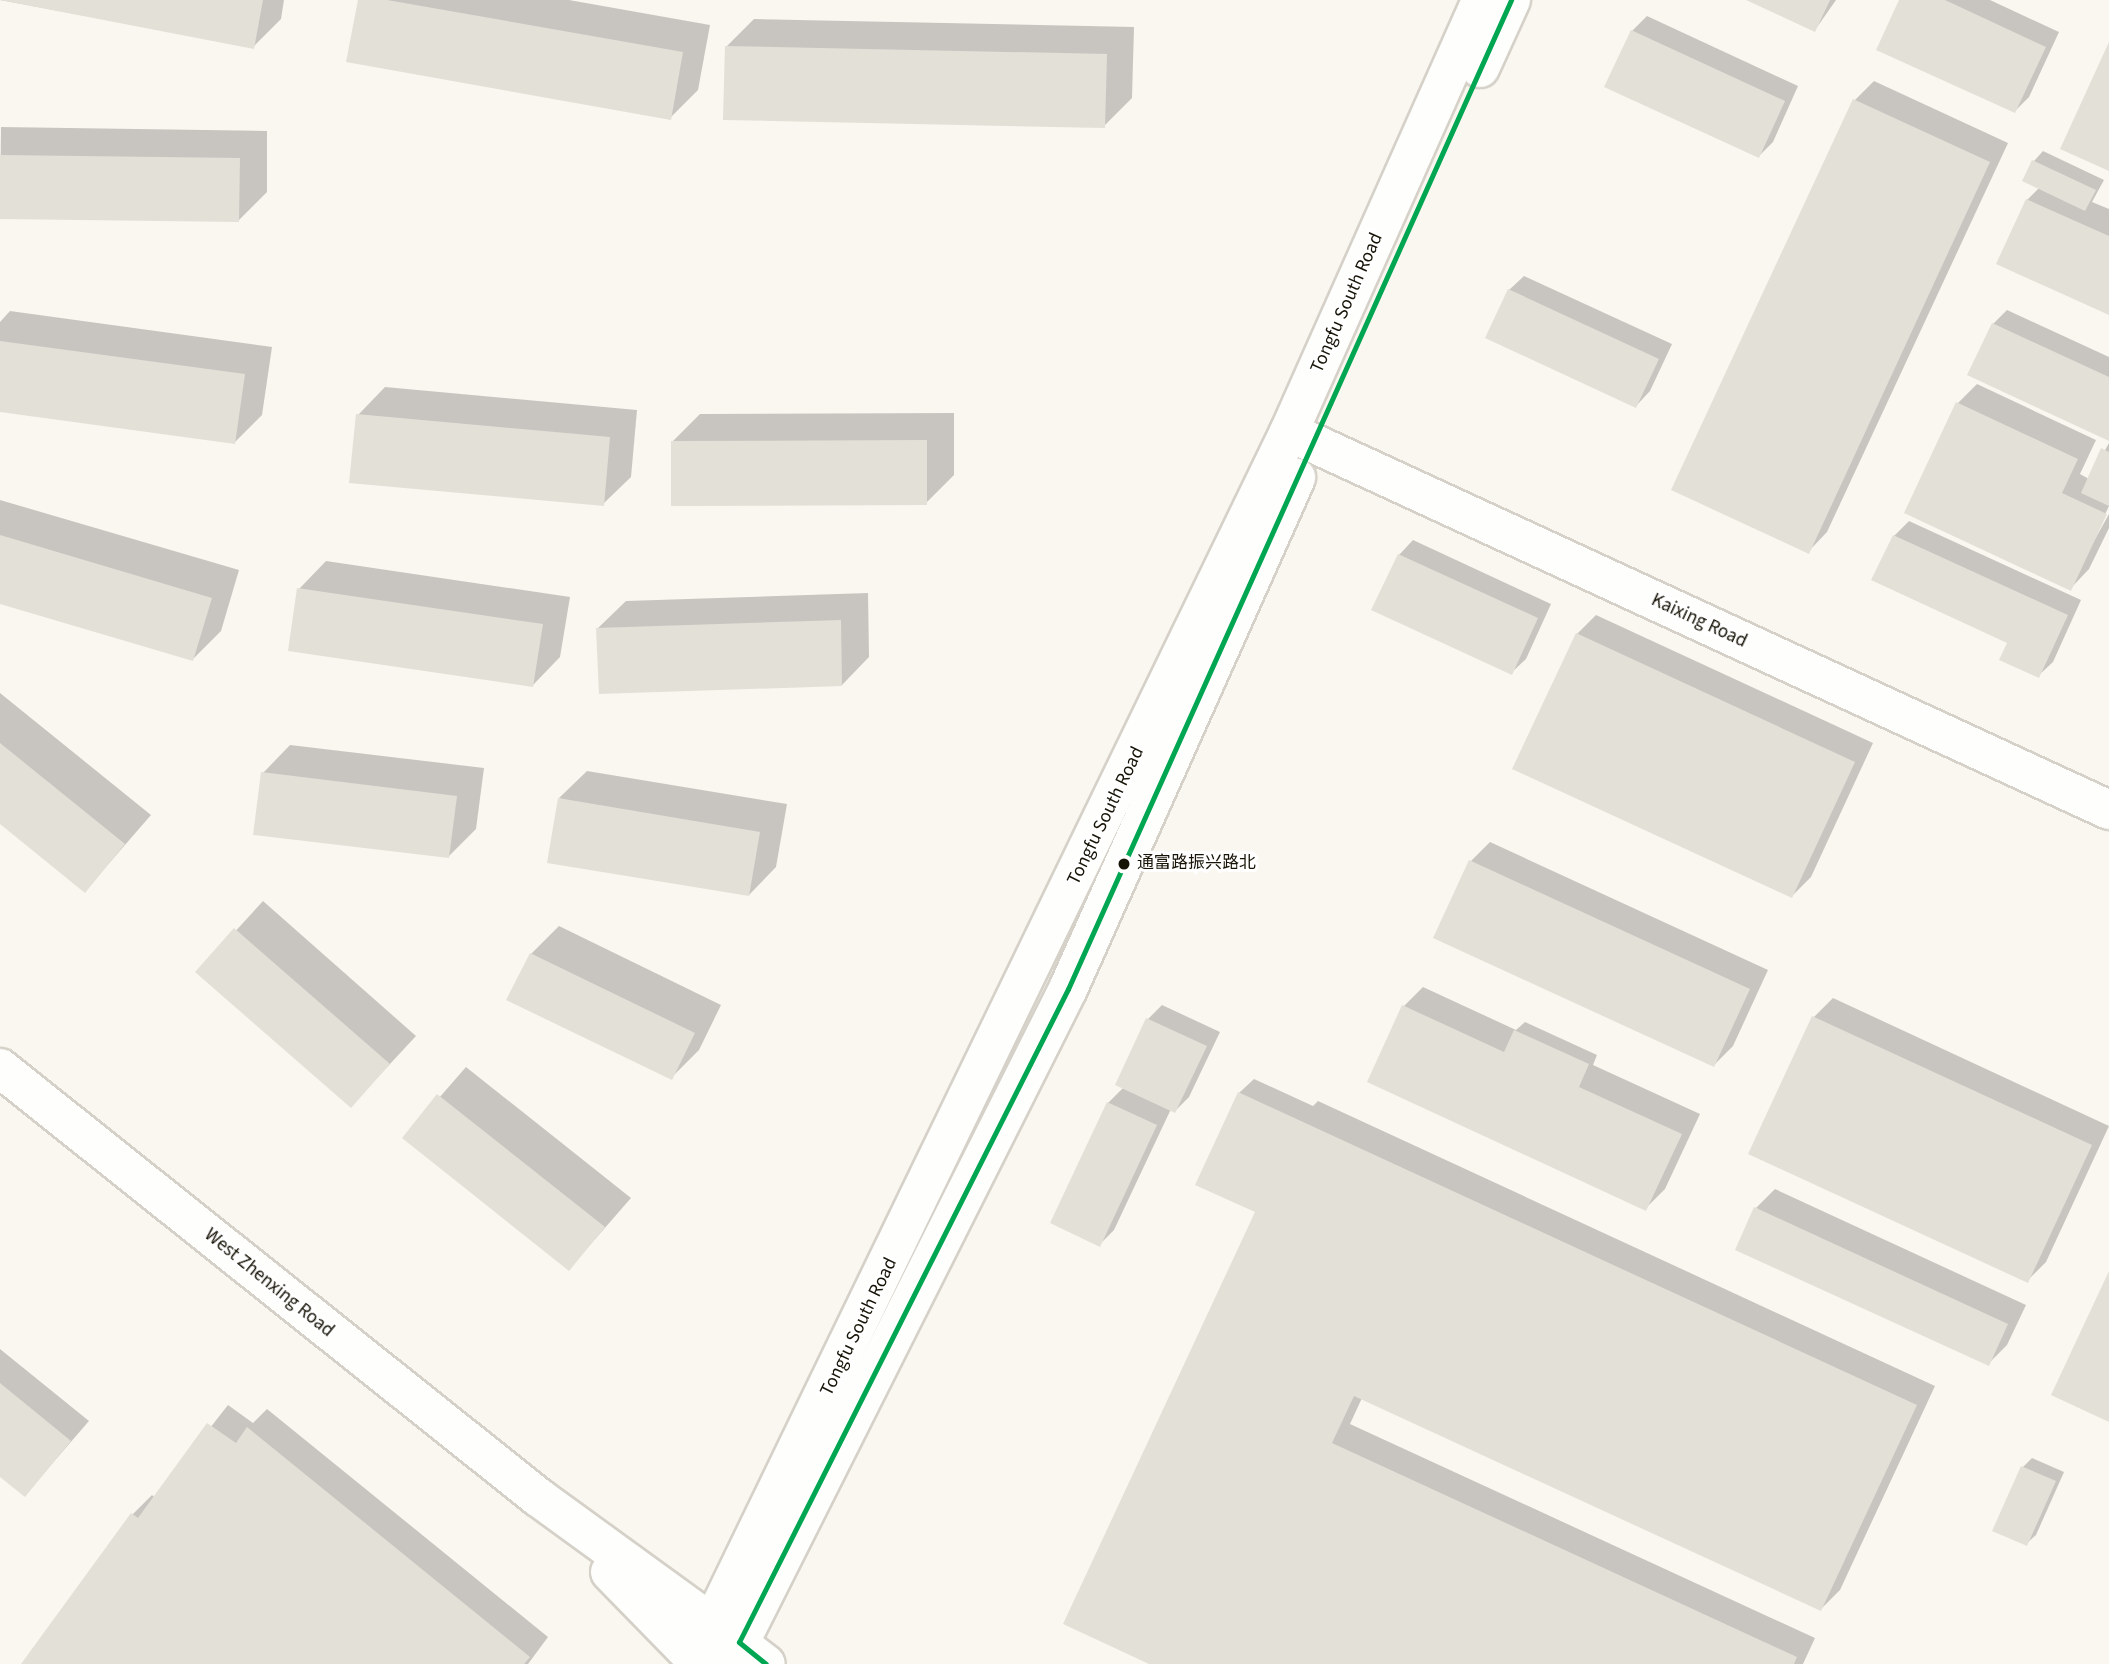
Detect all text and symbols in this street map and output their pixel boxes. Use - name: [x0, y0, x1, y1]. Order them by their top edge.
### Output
- street label: Tongfu South Road: [1306, 229, 1388, 377]
- street label: Kaixing Road: [1648, 589, 1750, 653]
- street label: Tongfu South Road: [1063, 743, 1149, 889]
- place label: 通富路振兴路北: [1137, 854, 1256, 874]
- marker: 通富路振兴路北: [1117, 857, 1131, 871]
- street label: West Zhenxing Road: [200, 1224, 338, 1342]
- street label: Tongfu South Road: [816, 1254, 902, 1400]

